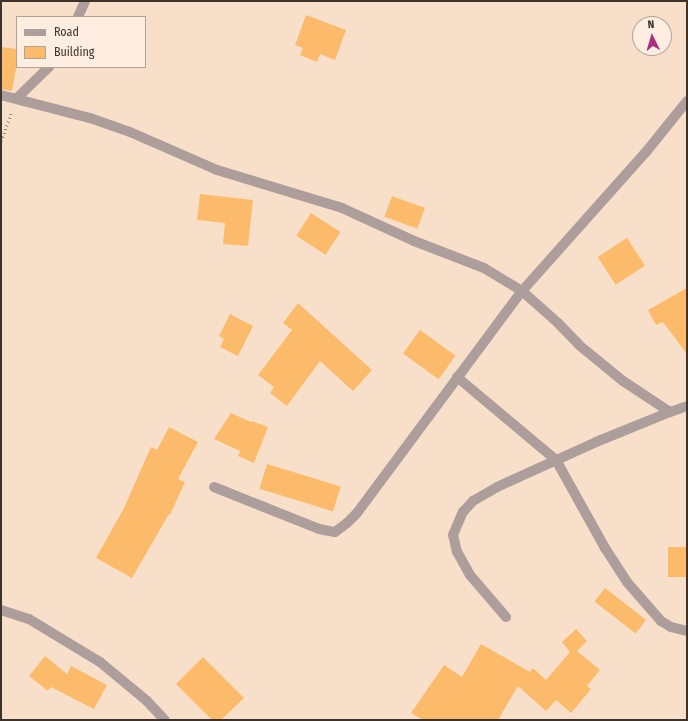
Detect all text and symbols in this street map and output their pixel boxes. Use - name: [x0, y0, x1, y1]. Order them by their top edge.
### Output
- legend: [16, 16, 146, 68]
- north arrow: [632, 16, 672, 56]
- text: N: [647, 18, 655, 31]
- text: Road: [54, 25, 79, 39]
- text: Building: [54, 45, 94, 59]

